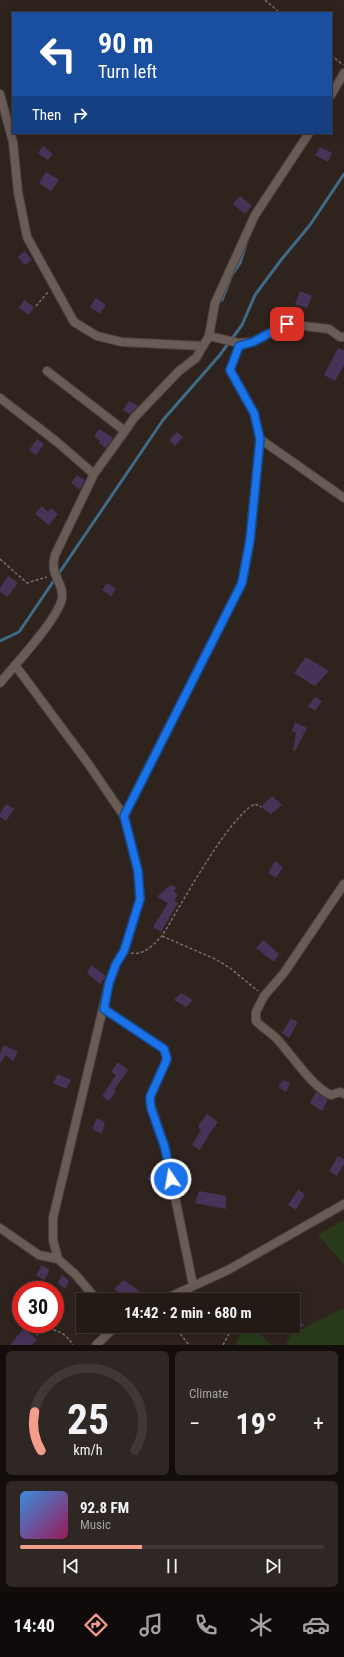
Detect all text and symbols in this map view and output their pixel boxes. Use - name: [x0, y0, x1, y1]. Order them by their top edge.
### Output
- text: 90 m: [98, 27, 154, 60]
- icon: left: [32, 28, 84, 80]
- text: Turn left: [98, 61, 157, 82]
- icon: right: [69, 104, 91, 126]
- text: Then: [32, 106, 61, 124]
- pin: [270, 307, 304, 341]
- icon: arrive: [276, 313, 298, 335]
- position arrow: [150, 1158, 192, 1200]
- speed limit sign: 30: [12, 1281, 64, 1333]
- text: 14:42 · 2 min · 680 m: [124, 1304, 252, 1322]
- text: Climate: [189, 1386, 228, 1401]
- text: 25: [66, 1395, 109, 1444]
- text: 19°: [236, 1406, 278, 1441]
- text: −: [189, 1411, 200, 1436]
- text: +: [313, 1411, 324, 1436]
- text: km/h: [73, 1442, 102, 1458]
- text: 92.8 FM: [80, 1499, 129, 1517]
- text: Music: [80, 1517, 111, 1532]
- icon: previous: [60, 1555, 82, 1577]
- icon: pause: [161, 1555, 183, 1577]
- icon: next: [262, 1555, 284, 1577]
- icon: directions: [82, 1611, 110, 1639]
- icon: music: [137, 1611, 165, 1639]
- icon: phone: [192, 1611, 220, 1639]
- icon: climate: [247, 1611, 275, 1639]
- icon: car: [302, 1611, 330, 1639]
- text: 14:40: [14, 1615, 55, 1636]

